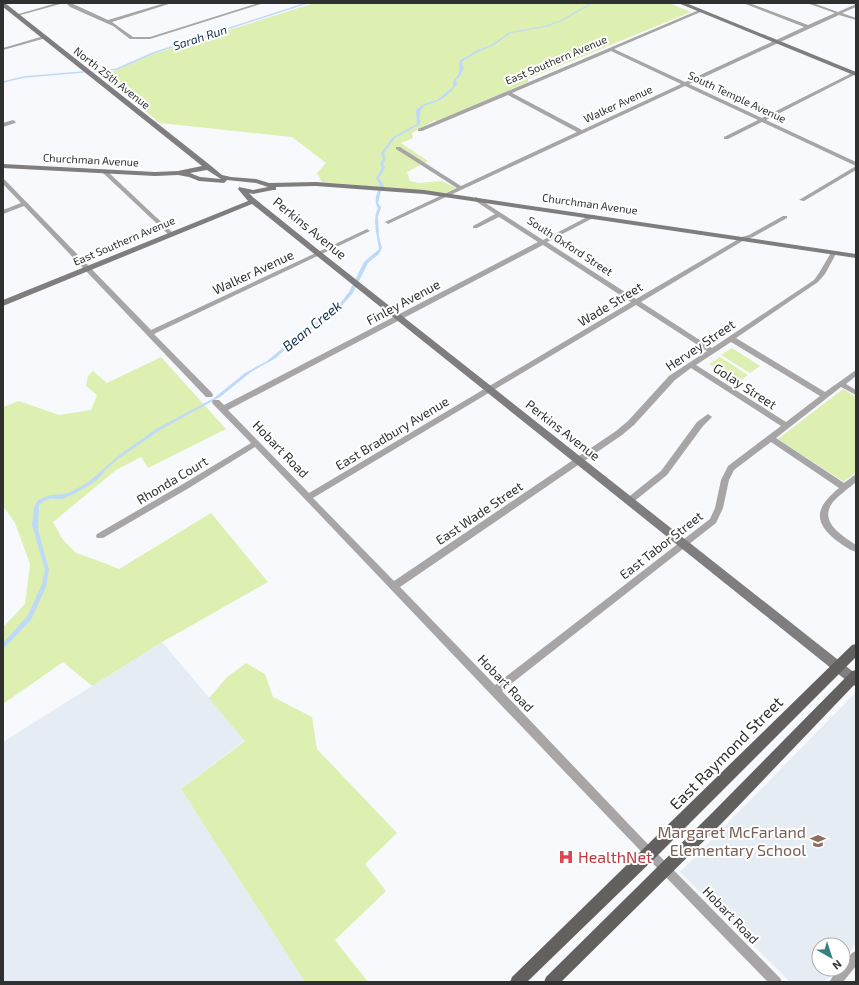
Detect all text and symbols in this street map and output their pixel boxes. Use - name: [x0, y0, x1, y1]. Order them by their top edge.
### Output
- water label: Sarah Run: [171, 22, 228, 52]
- street label: East Southern Avenue: [503, 32, 609, 87]
- street label: North 25th Avenue: [72, 44, 153, 111]
- street label: South Temple Avenue: [686, 68, 788, 125]
- street label: Walker Avenue: [581, 82, 654, 125]
- street label: Churchman Avenue: [43, 150, 139, 169]
- street label: Churchman Avenue: [542, 190, 639, 217]
- street label: Perkins Avenue: [270, 193, 350, 263]
- street label: East Southern Avenue: [71, 213, 177, 268]
- street label: South Oxford Street: [525, 213, 615, 278]
- street label: Walker Avenue: [210, 246, 296, 298]
- street label: Finley Avenue: [363, 276, 443, 328]
- street label: Wade Street: [575, 278, 645, 330]
- water label: Bean Creek: [279, 297, 345, 355]
- street label: Hervey Street: [662, 316, 738, 374]
- street label: Golay Street: [710, 360, 780, 412]
- street label: East Bradbury Avenue: [332, 393, 452, 473]
- street label: Perkins Avenue: [523, 396, 603, 464]
- street label: Hobart Road: [250, 417, 312, 481]
- street label: Rhonda Court: [133, 452, 211, 508]
- street label: East Wade Street: [432, 478, 526, 548]
- street label: East Tabor Street: [616, 508, 706, 582]
- street label: Hobart Road: [475, 651, 537, 715]
- street label: East Raymond Street: [665, 692, 786, 813]
- place label: Margaret McFarland Elementary School: [657, 822, 806, 859]
- school or university icon: Margaret McFarland Elementary School: [809, 832, 827, 850]
- place label: HealthNet: [578, 847, 652, 866]
- hospital icon: HealthNet: [557, 848, 575, 866]
- street label: Hobart Road: [700, 883, 762, 947]
- north arrow: [811, 937, 851, 977]
- text: N: [830, 958, 845, 973]

